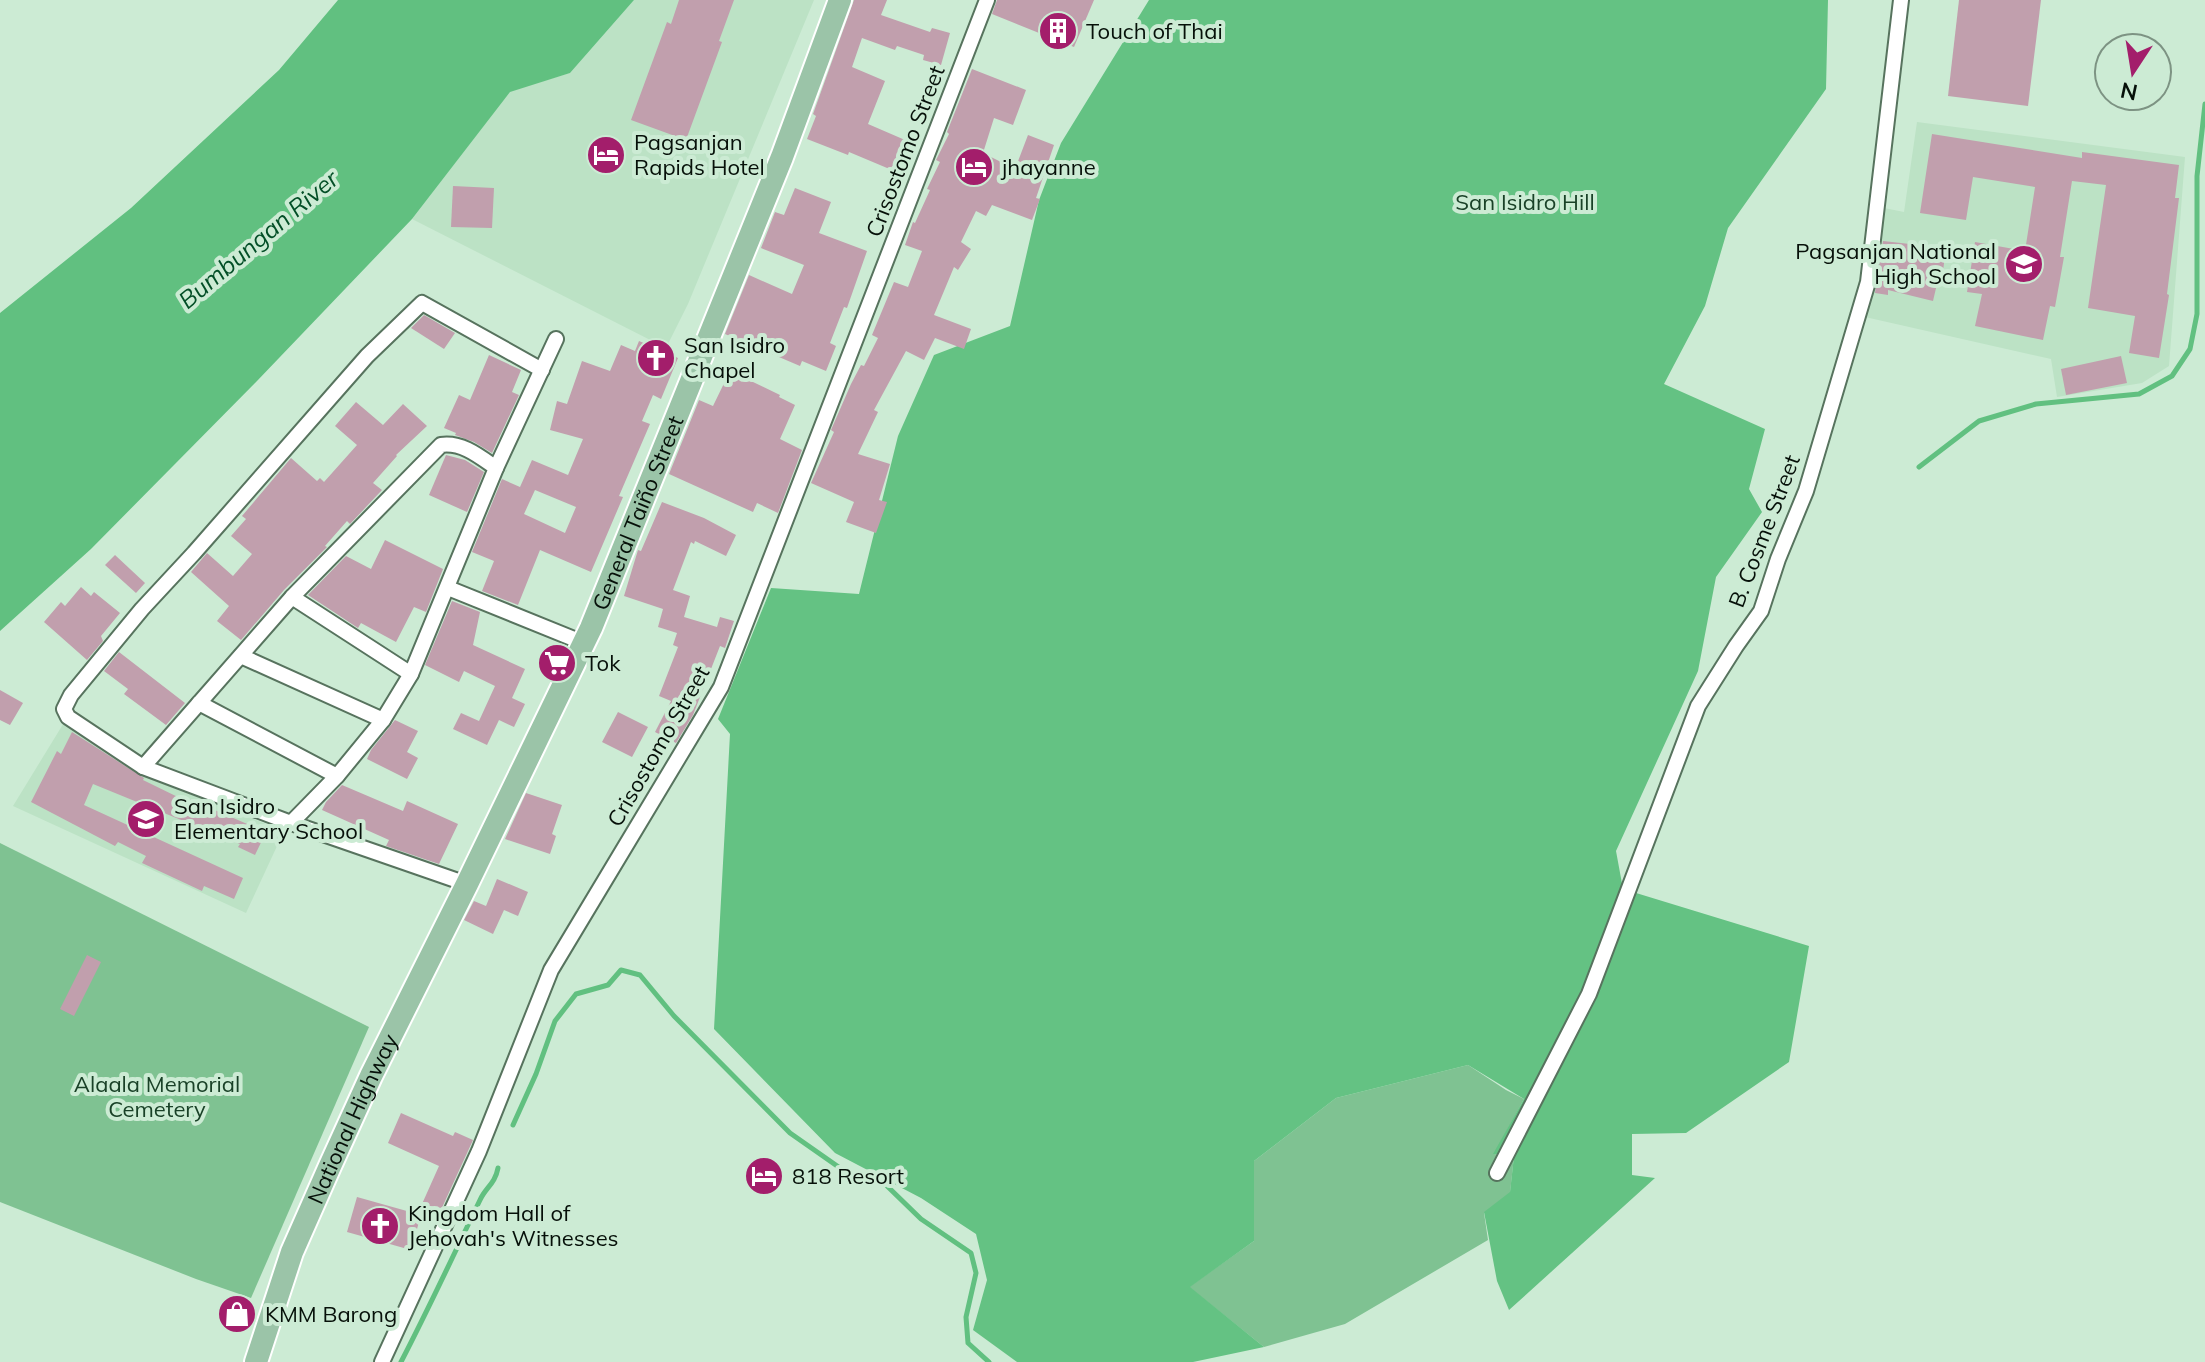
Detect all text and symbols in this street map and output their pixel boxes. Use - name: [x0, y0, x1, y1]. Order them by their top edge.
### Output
- building icon: Touch of Thai: [1037, 10, 1079, 52]
- place label: Touch of Thai: [1086, 17, 1223, 45]
- north arrow: [2093, 32, 2173, 112]
- street label: Crisostomo Street: [859, 61, 951, 241]
- text: N: [2118, 76, 2140, 107]
- place label: Pagsanjan Rapids Hotel: [634, 128, 765, 181]
- hotel icon: Pagsanjan Rapids Hotel: [585, 134, 627, 176]
- hotel icon: jhayanne: [953, 146, 995, 188]
- place label: jhayanne: [1000, 153, 1096, 181]
- water label: Bumbungan River: [172, 163, 345, 315]
- park label: San Isidro Hill: [1455, 188, 1595, 216]
- place label: Pagsanjan National High School: [1795, 237, 1996, 290]
- school or university icon: Pagsanjan National High School: [2003, 243, 2045, 285]
- place label: San Isidro Chapel: [684, 331, 785, 384]
- church icon: San Isidro Chapel: [635, 337, 677, 379]
- street label: General Taiño Street: [586, 411, 690, 614]
- street label: B. Cosme Street: [1722, 450, 1806, 611]
- supermarket icon: Tok: [536, 642, 578, 684]
- place label: Tok: [585, 649, 621, 677]
- street label: Crisostomo Street: [601, 660, 716, 831]
- place label: San Isidro Elementary School: [174, 792, 363, 845]
- school or university icon: San Isidro Elementary School: [125, 798, 167, 840]
- street label: National Highway: [301, 1029, 404, 1208]
- park label: Alaala Memorial Cemetery: [74, 1070, 240, 1123]
- hotel icon: 818 Resort: [743, 1155, 785, 1197]
- place label: 818 Resort: [792, 1162, 904, 1190]
- place label: Kingdom Hall of Jehovah's Witnesses: [408, 1199, 619, 1252]
- church icon: Kingdom Hall of Jehovah's Witnesses: [359, 1205, 401, 1247]
- shop icon: KMM Barong: [216, 1293, 258, 1335]
- place label: KMM Barong: [265, 1300, 397, 1328]

